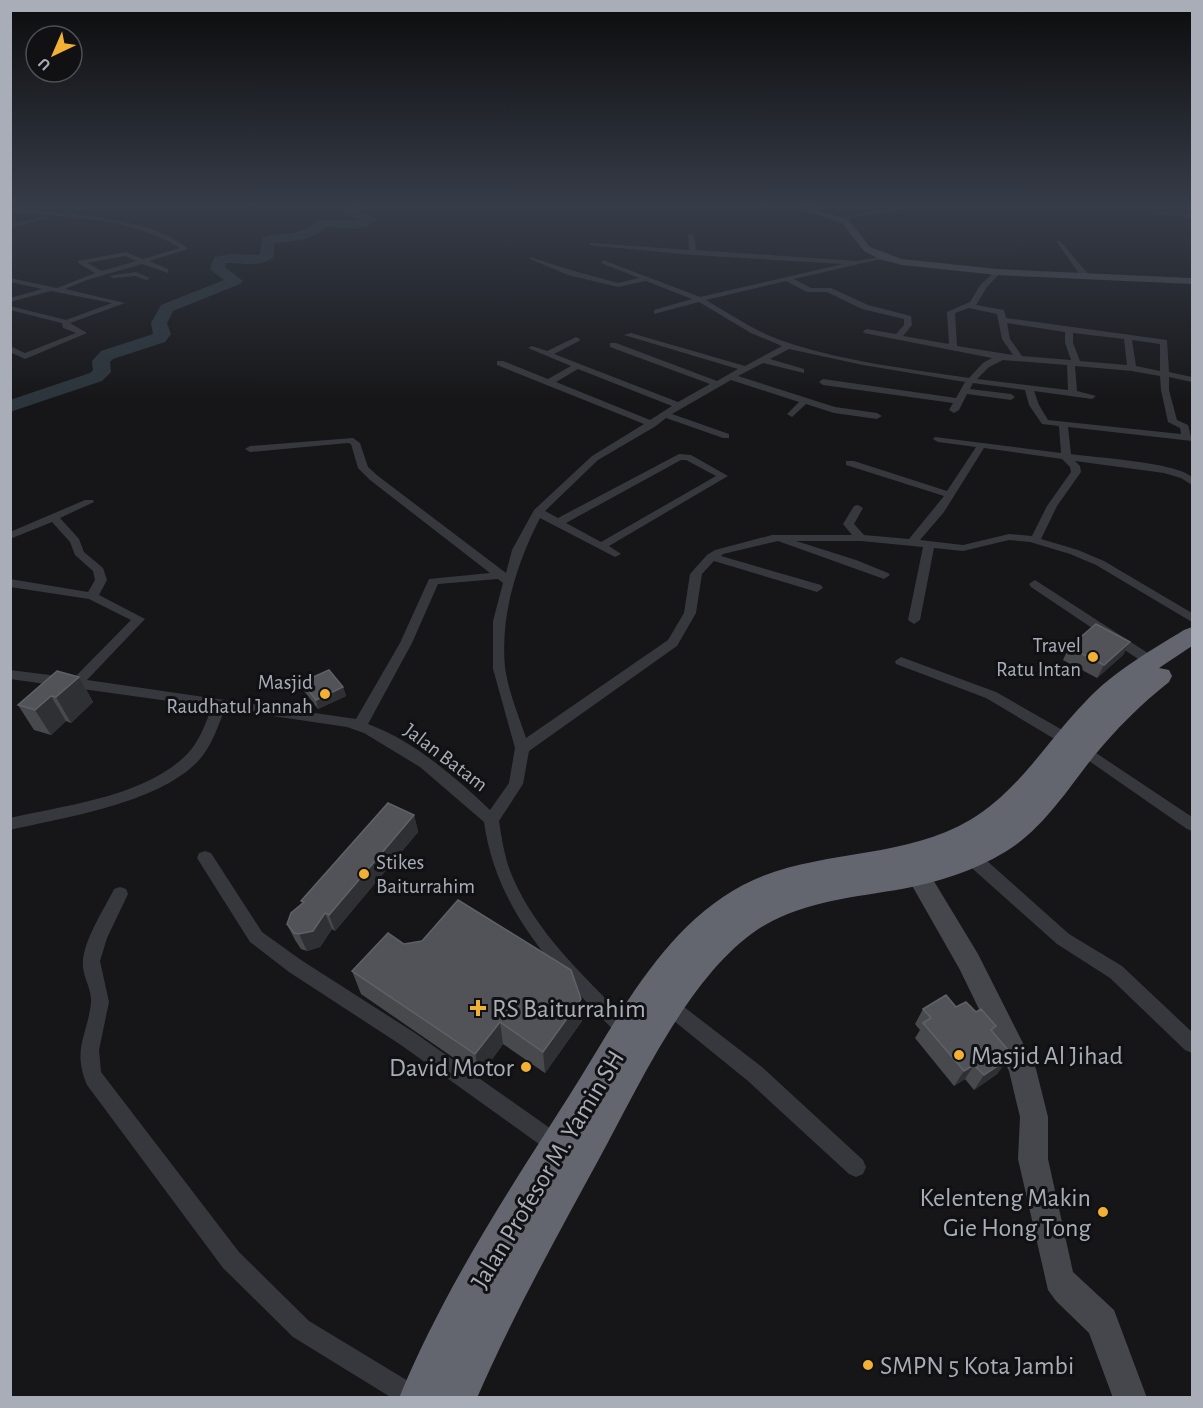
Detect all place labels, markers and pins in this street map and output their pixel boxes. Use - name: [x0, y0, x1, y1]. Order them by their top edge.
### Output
- place label: Travel Ratu Intan: [996, 635, 1081, 680]
- marker: Travel Ratu Intan: [1086, 650, 1100, 664]
- place label: Masjid Raudhatul Jannah: [166, 672, 313, 717]
- marker: Masjid Raudhatul Jannah: [318, 687, 332, 701]
- place label: Stikes Baiturrahim: [376, 852, 475, 897]
- marker: Stikes Baiturrahim: [357, 867, 371, 881]
- place label: RS Baiturrahim: [492, 996, 646, 1022]
- marker: RS Baiturrahim: [469, 999, 487, 1017]
- place label: Masjid Al Jihad: [971, 1043, 1123, 1069]
- marker: Masjid Al Jihad: [952, 1048, 966, 1062]
- place label: David Motor: [389, 1055, 515, 1081]
- marker: David Motor: [519, 1060, 533, 1074]
- place label: Kelenteng Makin Gie Hong Tong: [919, 1185, 1091, 1241]
- marker: Kelenteng Makin Gie Hong Tong: [1096, 1205, 1110, 1219]
- place label: SMPN 5 Kota Jambi: [880, 1353, 1074, 1379]
- marker: SMPN 5 Kota Jambi: [861, 1358, 875, 1372]

